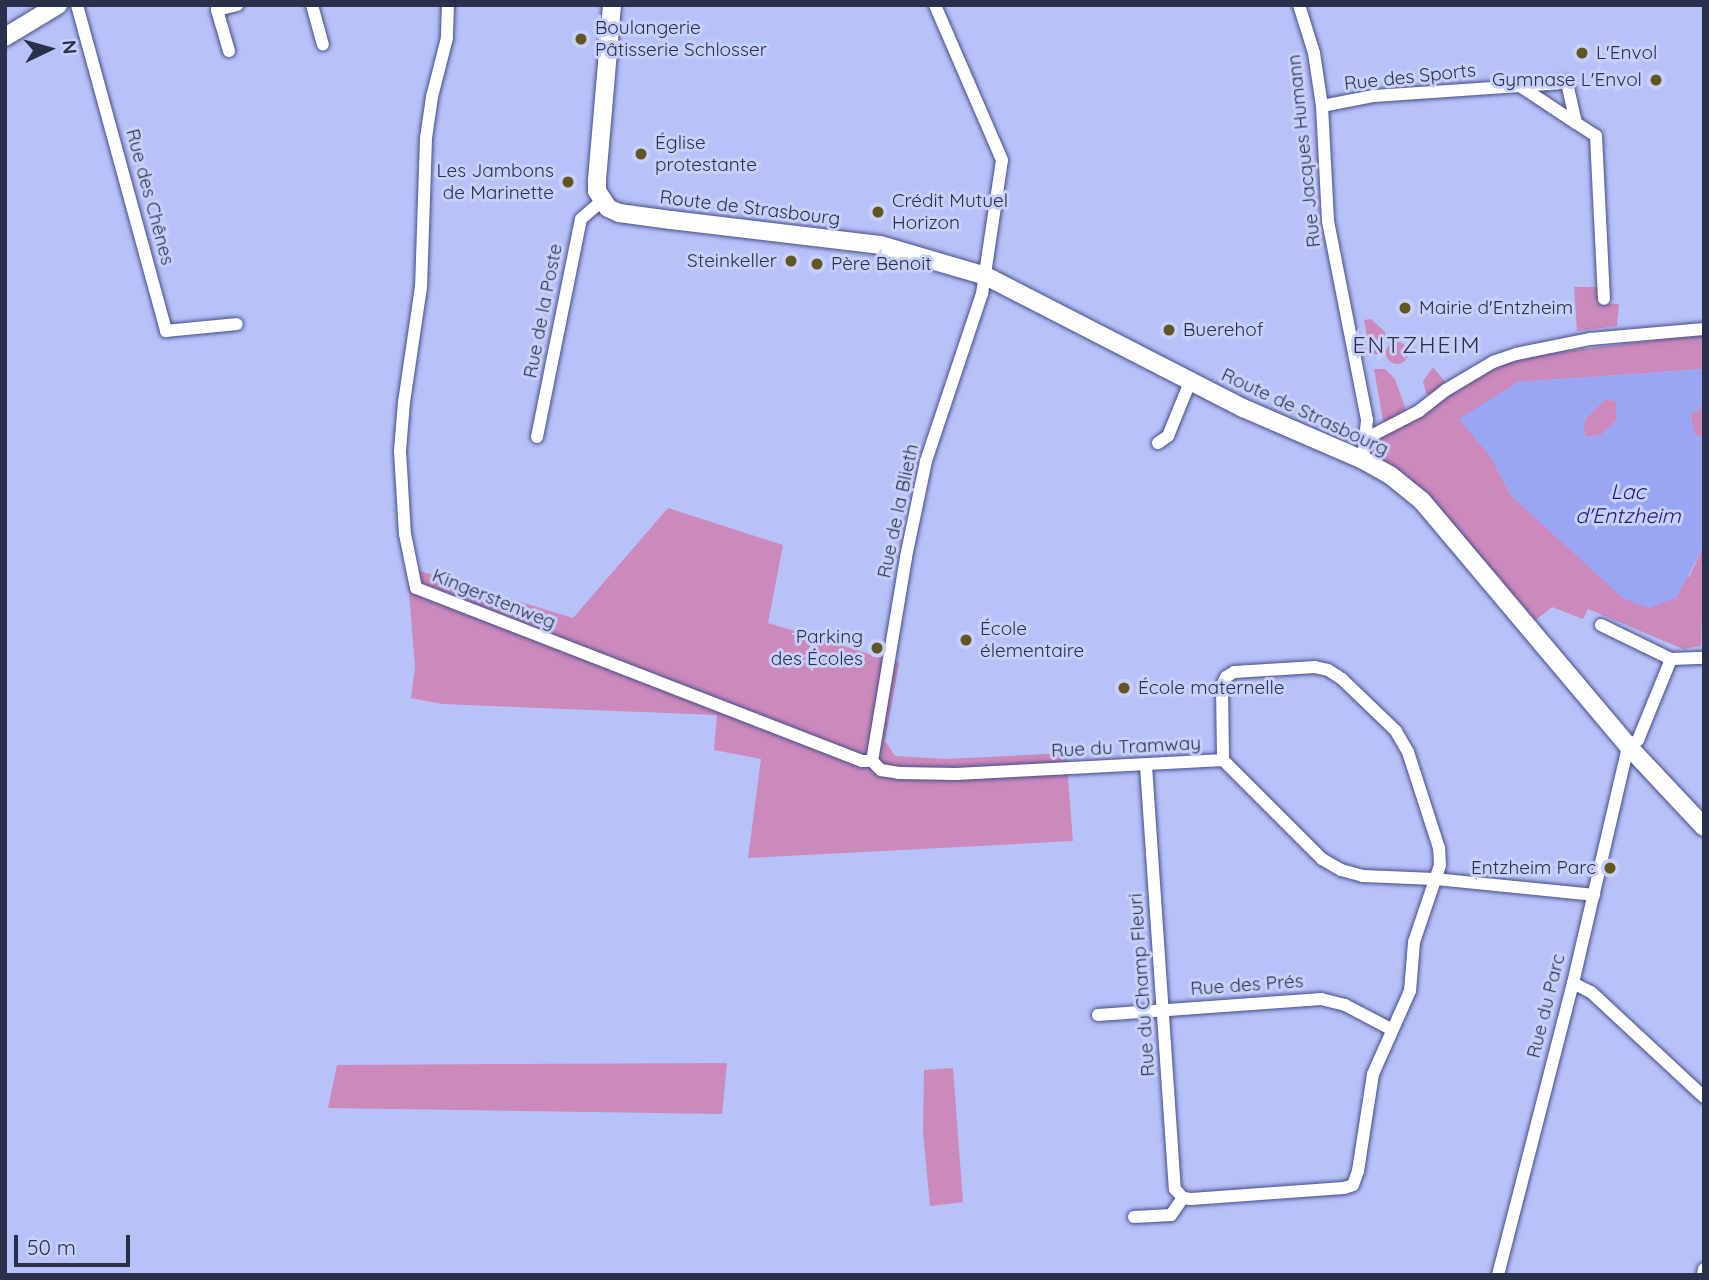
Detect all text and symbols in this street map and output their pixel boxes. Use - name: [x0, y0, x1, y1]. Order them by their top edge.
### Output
- north arrow: [14, 14, 84, 84]
- place label: Boulangerie Pâtisserie Schlosser: [595, 17, 767, 61]
- marker: Boulangerie Pâtisserie Schlosser: [573, 31, 589, 47]
- text: N: [57, 39, 82, 55]
- place label: L'Envol: [1596, 42, 1657, 64]
- marker: L'Envol: [1574, 45, 1590, 61]
- street label: Rue Jacques Humann: [1283, 53, 1325, 249]
- street label: Rue des Sports: [1343, 59, 1477, 95]
- place label: Gymnase L'Envol: [1492, 69, 1642, 91]
- marker: Gymnase L'Envol: [1648, 72, 1664, 88]
- street label: Rue des Chênes: [121, 126, 179, 268]
- place label: Église protestante: [655, 132, 757, 176]
- marker: Église protestante: [633, 146, 649, 162]
- place label: Les Jambons de Marinette: [436, 160, 554, 204]
- marker: Les Jambons de Marinette: [560, 174, 576, 190]
- street label: Route de Strasbourg: [658, 186, 842, 230]
- place label: Crédit Mutuel Horizon: [892, 190, 1008, 234]
- marker: Crédit Mutuel Horizon: [870, 204, 886, 220]
- street label: Rue de la Poste: [519, 242, 567, 380]
- place label: Steinkeller: [687, 250, 777, 272]
- marker: Steinkeller: [783, 253, 799, 269]
- place label: Père Benoit: [831, 253, 932, 275]
- marker: Père Benoit: [809, 256, 825, 272]
- place label: Mairie d'Entzheim: [1419, 297, 1573, 319]
- marker: Mairie d'Entzheim: [1397, 300, 1413, 316]
- place label: Buerehof: [1183, 319, 1264, 341]
- marker: Buerehof: [1161, 322, 1177, 338]
- district label: ENTZHEIM: [1354, 331, 1480, 359]
- street label: Route de Strasbourg: [1218, 363, 1392, 461]
- street label: Rue de la Blieth: [873, 442, 923, 580]
- water label: Lac d'Entzheim: [1575, 478, 1681, 528]
- street label: Kingerstenweg: [429, 564, 559, 634]
- place label: École élementaire: [980, 618, 1084, 662]
- place label: Parking des Écoles: [771, 626, 863, 670]
- marker: École élementaire: [958, 632, 974, 648]
- marker: Parking des Écoles: [869, 640, 885, 656]
- place label: École maternelle: [1138, 677, 1284, 699]
- marker: École maternelle: [1116, 680, 1132, 696]
- street label: Rue du Tramway: [1050, 732, 1202, 762]
- place label: Entzheim Parc: [1471, 857, 1596, 879]
- marker: Entzheim Parc: [1602, 860, 1618, 876]
- street label: Rue du Champ Fleuri: [1124, 893, 1160, 1077]
- street label: Rue du Parc: [1522, 952, 1570, 1060]
- street label: Rue des Prés: [1190, 970, 1304, 1000]
- scale bar: [18, 1220, 133, 1264]
- text: 50 m: [27, 1234, 76, 1260]

